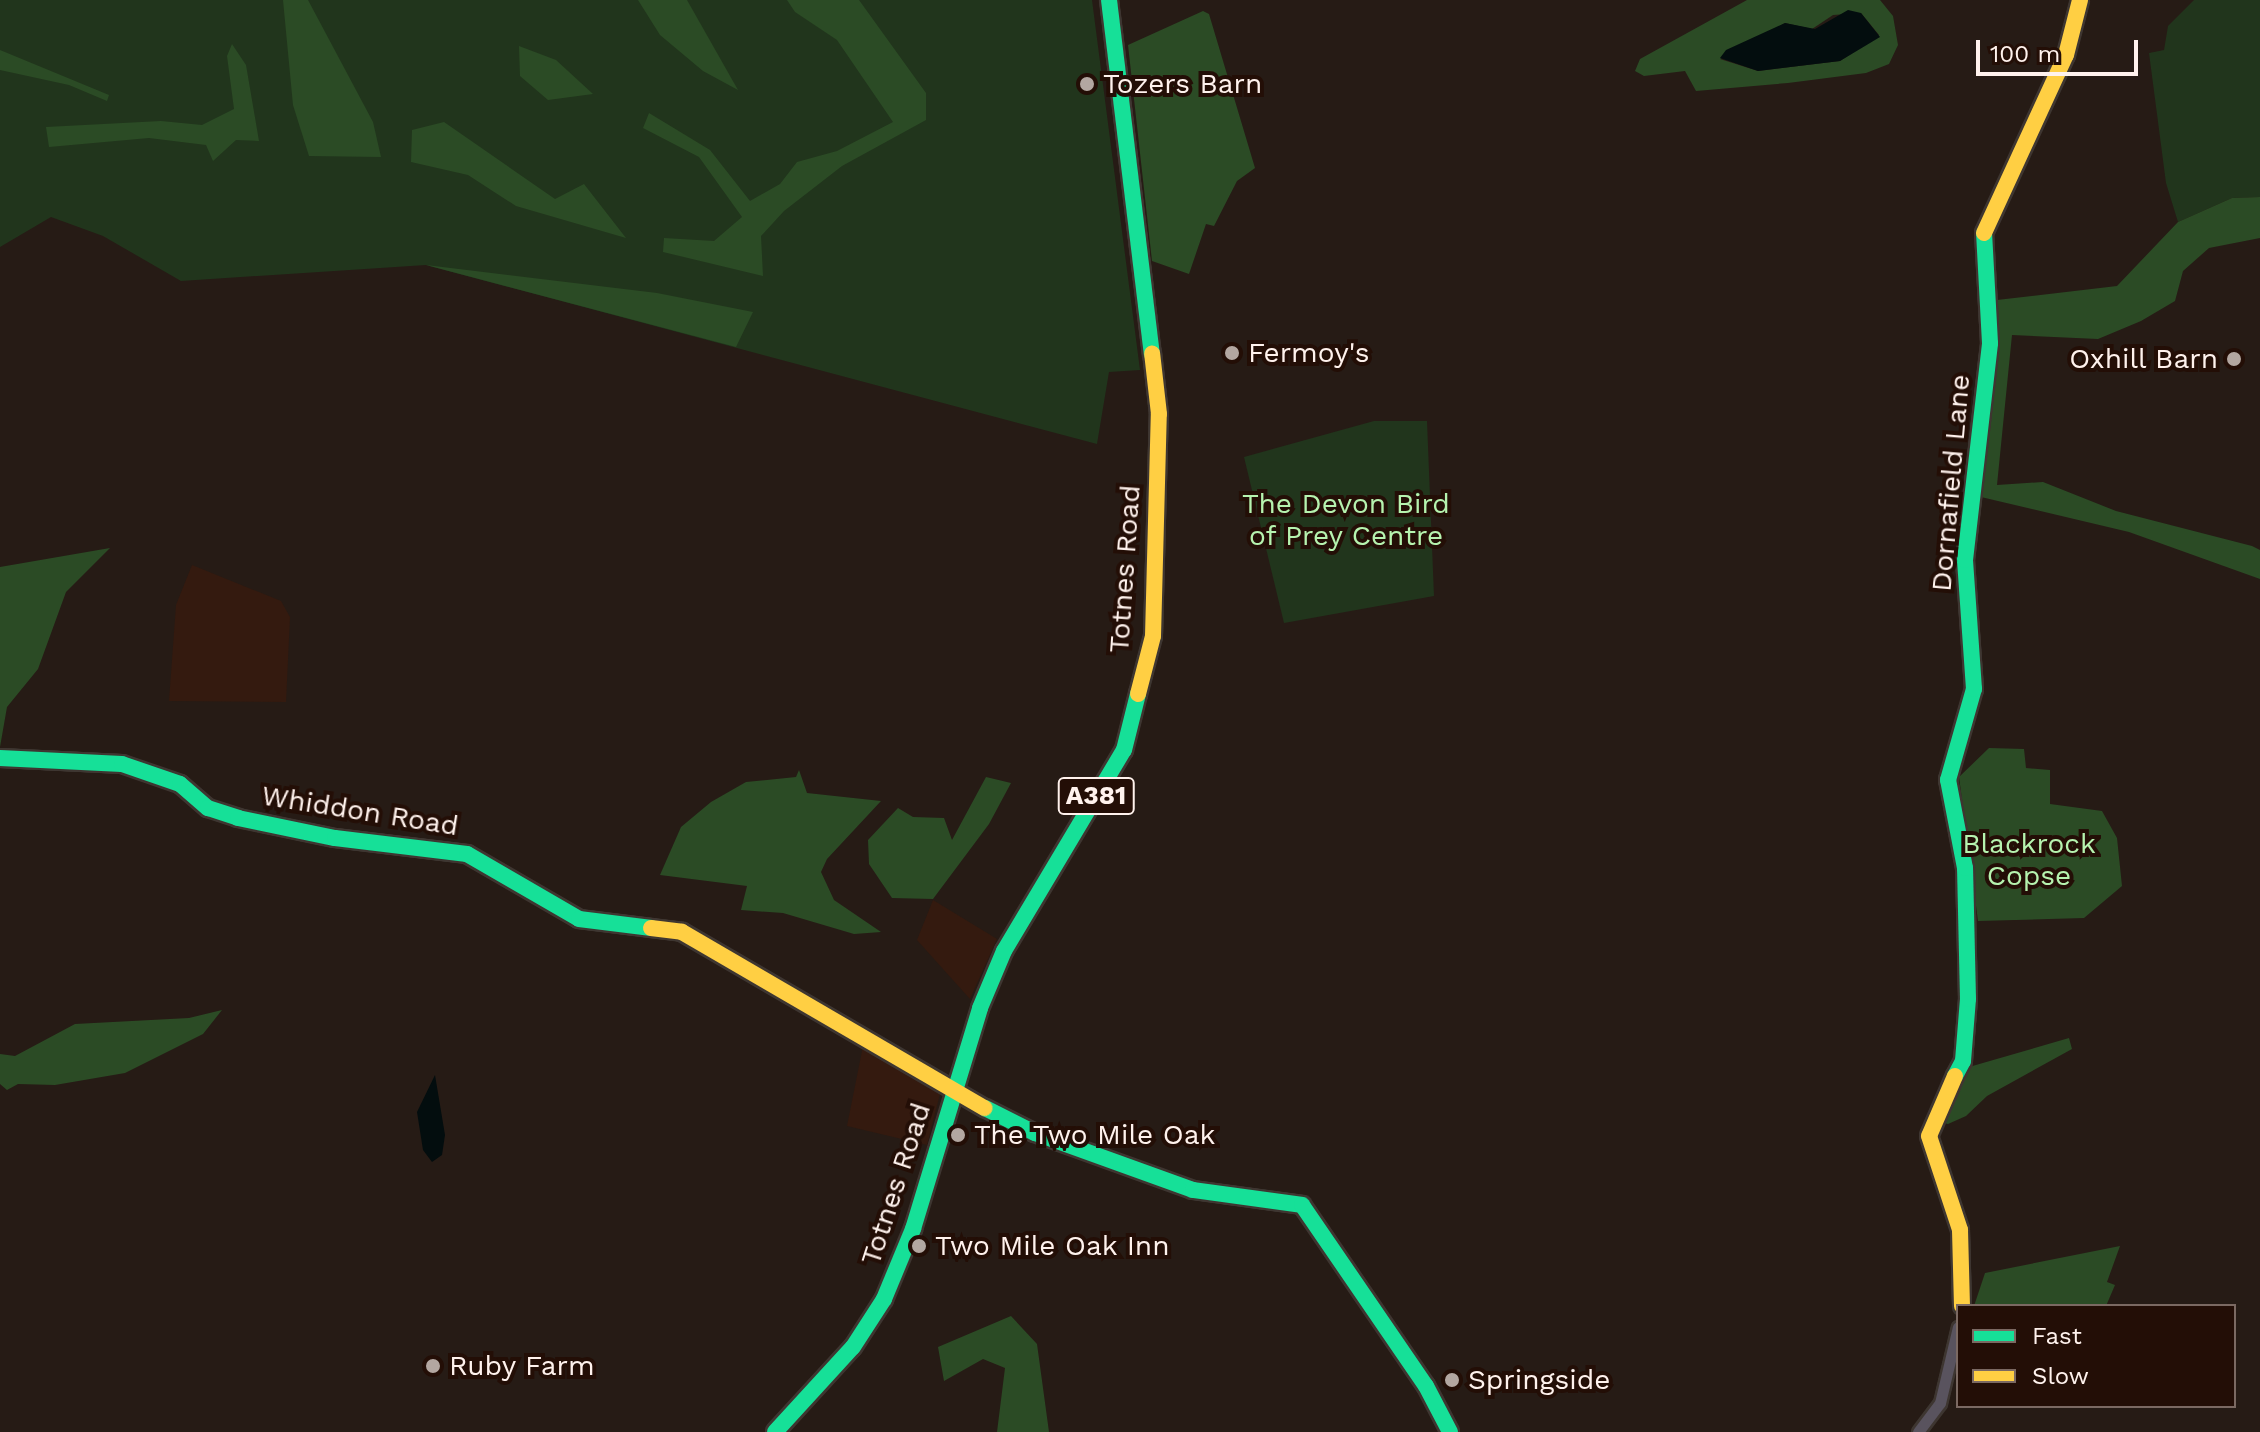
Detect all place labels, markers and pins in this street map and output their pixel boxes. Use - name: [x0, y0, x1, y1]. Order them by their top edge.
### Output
- place label: Tozers Barn: [1103, 67, 1262, 101]
- marker: Tozers Barn: [1078, 75, 1096, 93]
- place label: Fermoy's: [1248, 336, 1370, 370]
- place label: Oxhill Barn: [2068, 342, 2218, 376]
- marker: Fermoy's: [1223, 344, 1241, 362]
- marker: Oxhill Barn: [2225, 350, 2243, 368]
- place label: The Two Mile Oak: [974, 1118, 1216, 1152]
- marker: The Two Mile Oak: [949, 1126, 967, 1144]
- place label: Two Mile Oak Inn: [935, 1229, 1170, 1263]
- marker: Two Mile Oak Inn: [910, 1237, 928, 1255]
- place label: Ruby Farm: [449, 1349, 595, 1383]
- marker: Ruby Farm: [424, 1357, 442, 1375]
- place label: Springside: [1468, 1363, 1610, 1397]
- marker: Springside: [1443, 1371, 1461, 1389]

